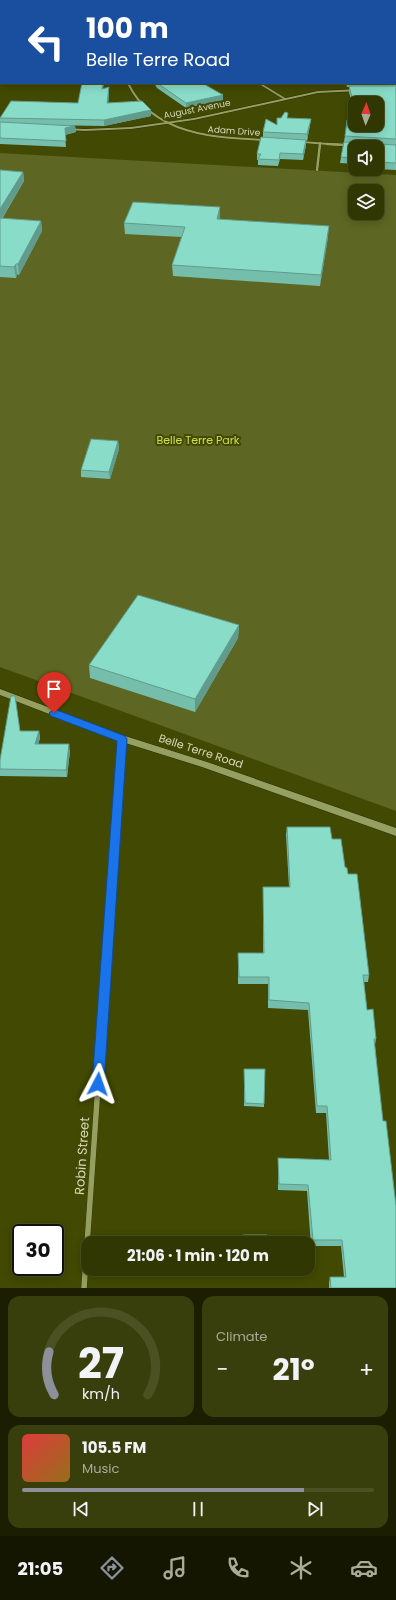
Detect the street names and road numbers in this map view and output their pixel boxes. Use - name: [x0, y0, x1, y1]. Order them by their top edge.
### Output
- street label: August Avenue: [163, 97, 232, 121]
- street label: Adam Drive: [207, 123, 261, 139]
- street label: Belle Terre Road: [157, 730, 245, 772]
- street label: Robin Street: [70, 1116, 94, 1196]

